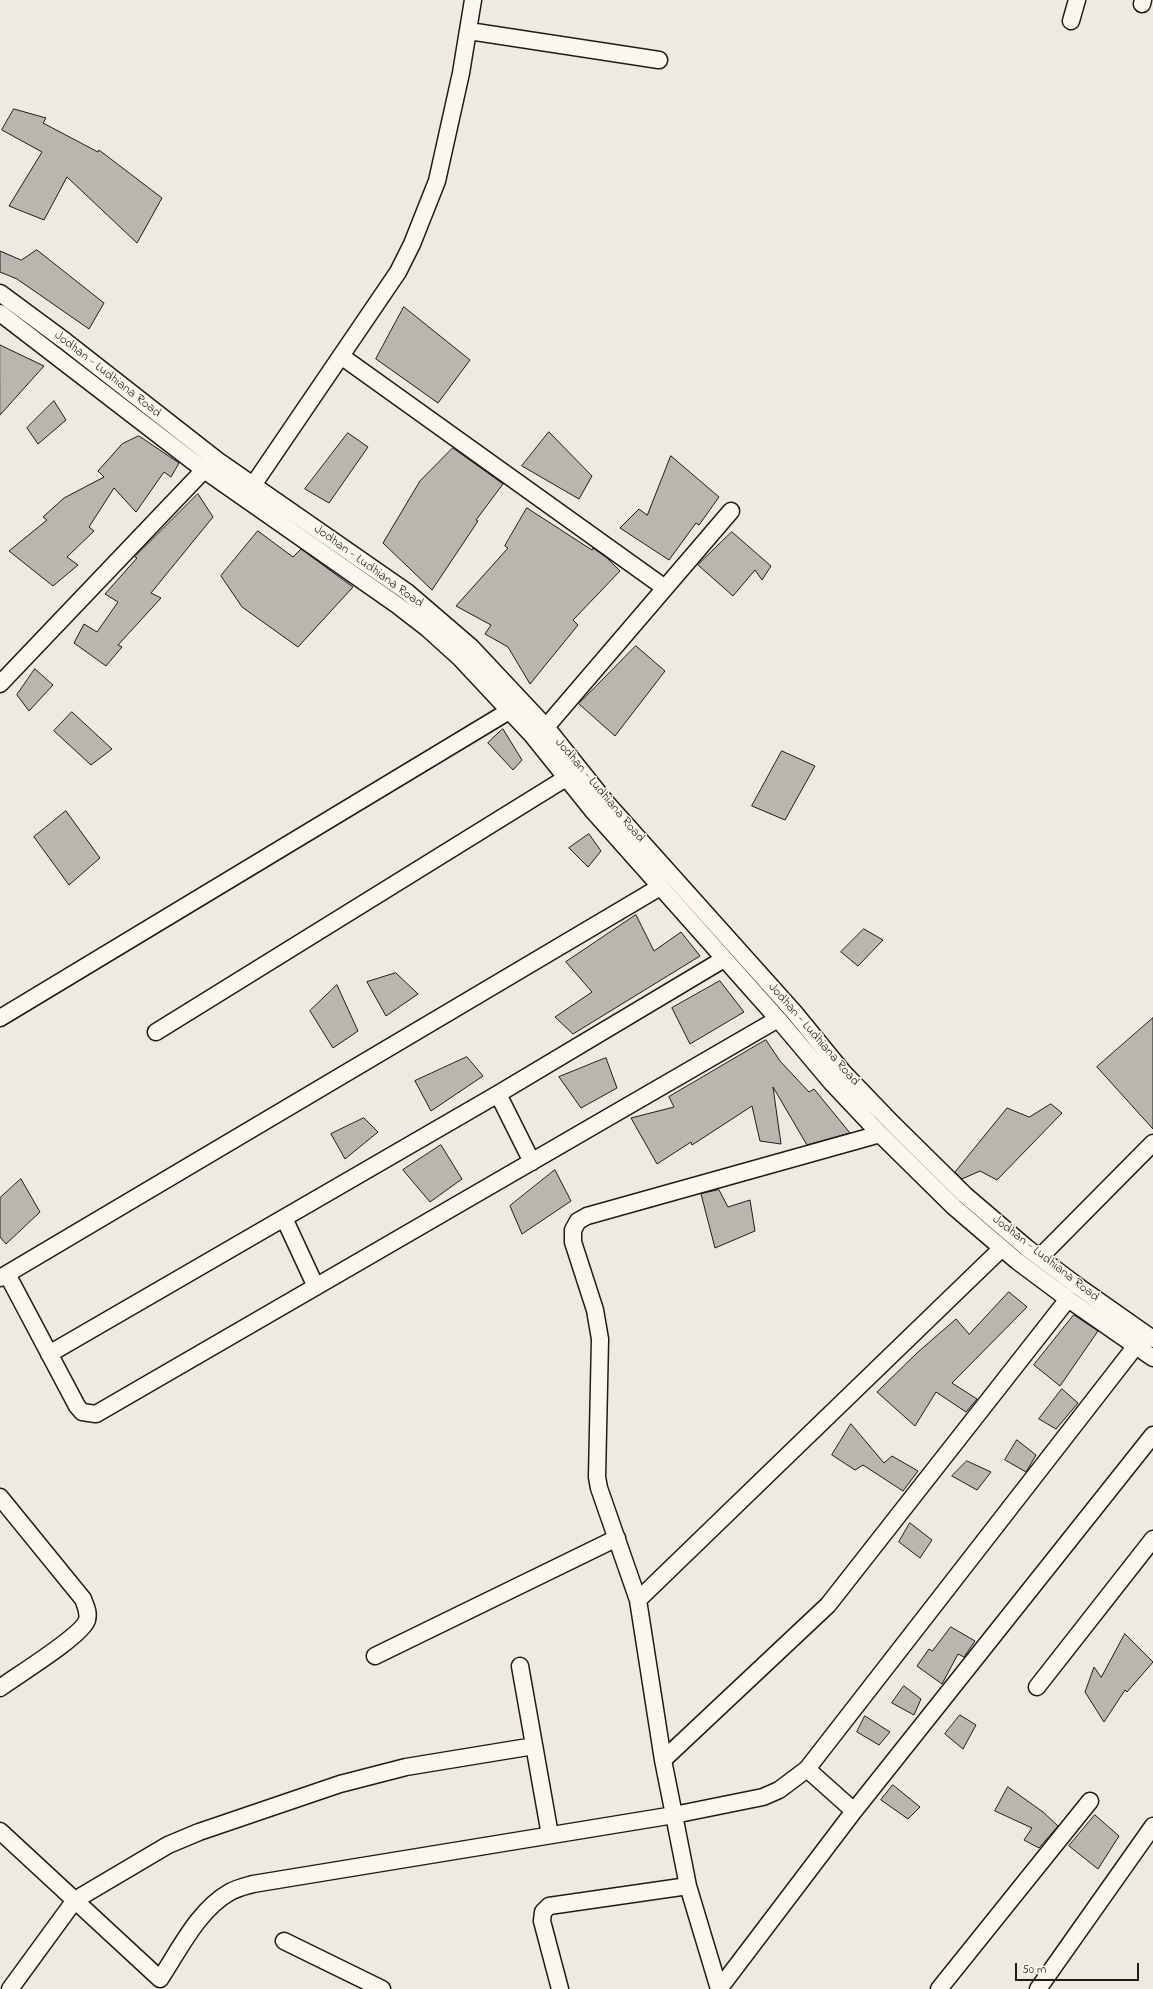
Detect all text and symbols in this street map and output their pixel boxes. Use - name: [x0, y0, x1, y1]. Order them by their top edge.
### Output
- street label: Jodhan - Ludhiana Road: [50, 328, 164, 422]
- street label: Jodhan - Ludhiana Road: [310, 522, 426, 612]
- street label: Jodhan - Ludhiana Road: [551, 736, 647, 846]
- street label: Jodhan - Ludhiana Road: [764, 980, 862, 1090]
- street label: Jodhan - Ludhiana Road: [988, 1212, 1102, 1306]
- scale bar: [1017, 1955, 1141, 1981]
- text: 50 m: [1022, 1961, 1046, 1979]

